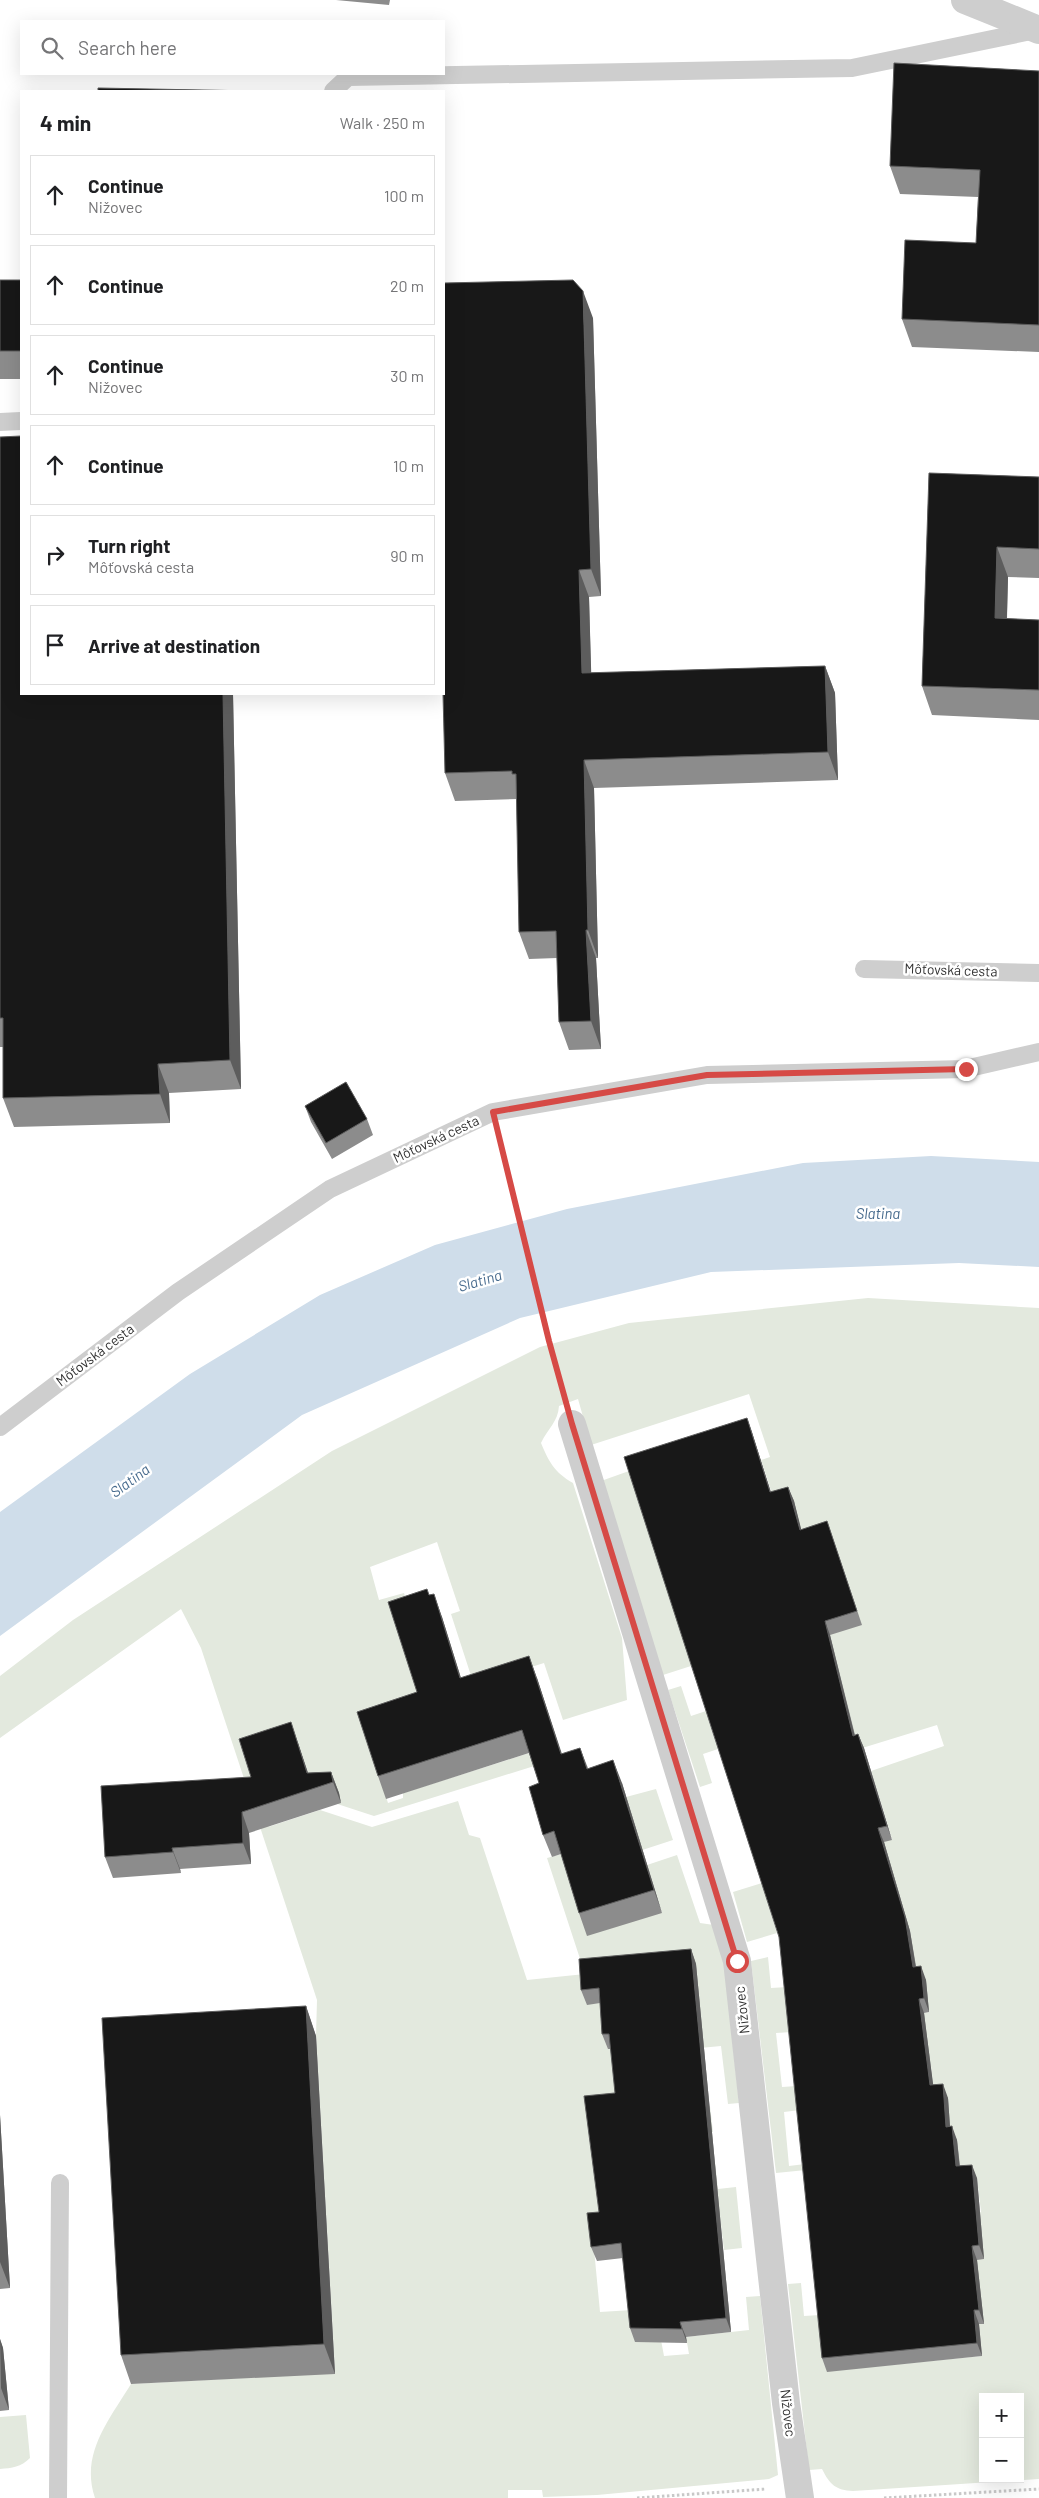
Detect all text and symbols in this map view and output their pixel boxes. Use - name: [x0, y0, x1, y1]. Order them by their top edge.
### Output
- search box: [20, 20, 445, 75]
- icon: search: [38, 34, 66, 62]
- text: Search here: [78, 36, 177, 59]
- text: 4 min: [40, 110, 91, 135]
- text: Walk · 250 m: [340, 113, 425, 132]
- text: Continue: [88, 174, 164, 197]
- icon: ahead: [41, 181, 69, 209]
- text: 100 m: [384, 186, 424, 205]
- text: Nižovec: [88, 197, 143, 216]
- icon: ahead: [41, 271, 69, 299]
- text: Continue: [88, 274, 164, 297]
- text: 20 m: [390, 276, 424, 295]
- text: Continue: [88, 354, 164, 377]
- icon: ahead: [41, 361, 69, 389]
- text: 30 m: [390, 366, 424, 385]
- text: Nižovec: [88, 377, 143, 396]
- icon: ahead: [41, 451, 69, 479]
- text: Continue: [88, 454, 164, 477]
- text: 10 m: [393, 456, 424, 475]
- text: Turn right: [88, 534, 170, 557]
- icon: right: [41, 541, 69, 569]
- text: 90 m: [390, 546, 424, 565]
- text: Môťovská cesta: [88, 557, 194, 576]
- icon: arrive: [41, 631, 69, 659]
- text: Arrive at destination: [88, 634, 260, 657]
- street label: Môťovská cesta: [904, 959, 998, 980]
- route end: [955, 1058, 978, 1081]
- street label: Môťovská cesta: [390, 1111, 482, 1166]
- water label: Slatina: [856, 1204, 900, 1222]
- water label: Slatina: [456, 1265, 504, 1295]
- street label: Môťovská cesta: [52, 1320, 137, 1389]
- water label: Slatina: [106, 1460, 153, 1501]
- route start: [726, 1950, 749, 1973]
- street label: Nižovec: [731, 1985, 752, 2035]
- street label: Nižovec: [777, 2388, 800, 2438]
- map controls: [979, 2393, 1024, 2483]
- button: +: [979, 2393, 1024, 2438]
- button: −: [979, 2438, 1024, 2483]

